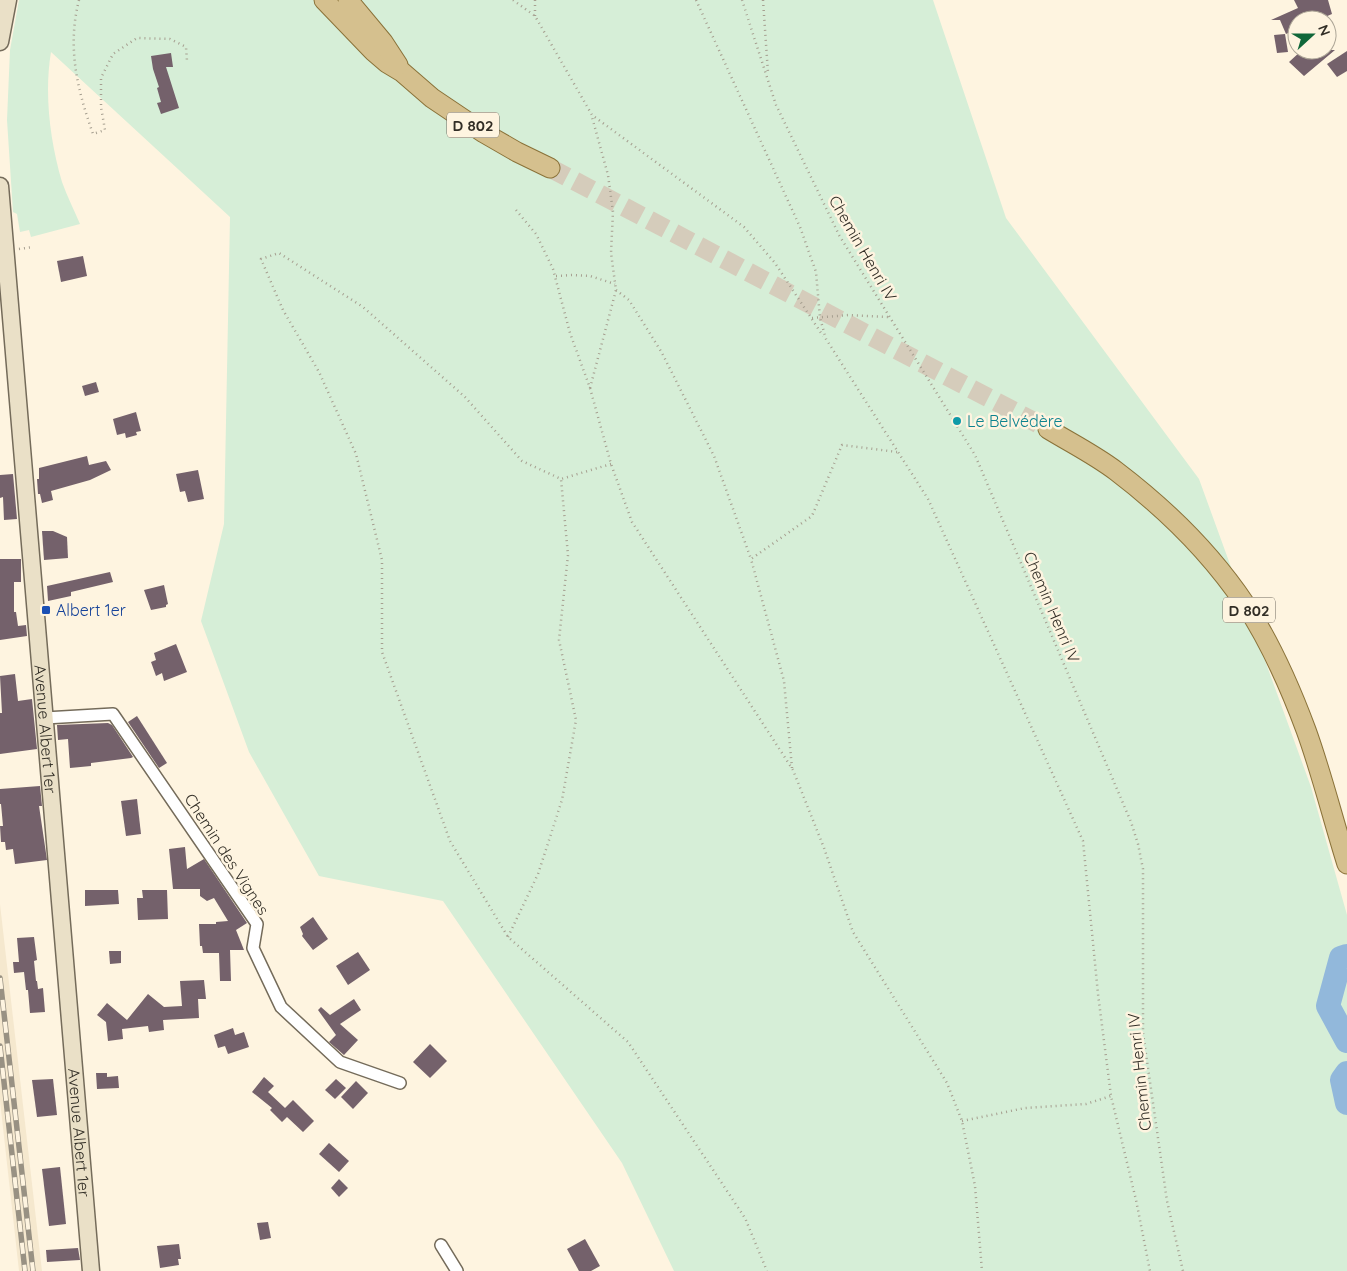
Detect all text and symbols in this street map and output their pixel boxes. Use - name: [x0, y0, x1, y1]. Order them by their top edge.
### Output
- north arrow: [1287, 10, 1337, 60]
- text: N: [1314, 22, 1334, 38]
- road number: D 802: [447, 112, 499, 138]
- street label: Chemin Henri IV: [825, 192, 901, 305]
- place label: Le Belvédère: [967, 411, 1063, 431]
- marker: Le Belvédère: [951, 415, 963, 427]
- street label: Chemin Henri IV: [1020, 549, 1085, 666]
- road number: D 802: [1223, 598, 1275, 622]
- place label: Albert 1er: [56, 600, 126, 620]
- marker: Albert 1er: [40, 604, 52, 616]
- street label: Avenue Albert 1er: [30, 664, 61, 794]
- street label: Chemin des Vignes: [180, 790, 274, 918]
- street label: Chemin Henri IV: [1123, 1012, 1155, 1132]
- street label: Avenue Albert 1er: [64, 1068, 95, 1198]

